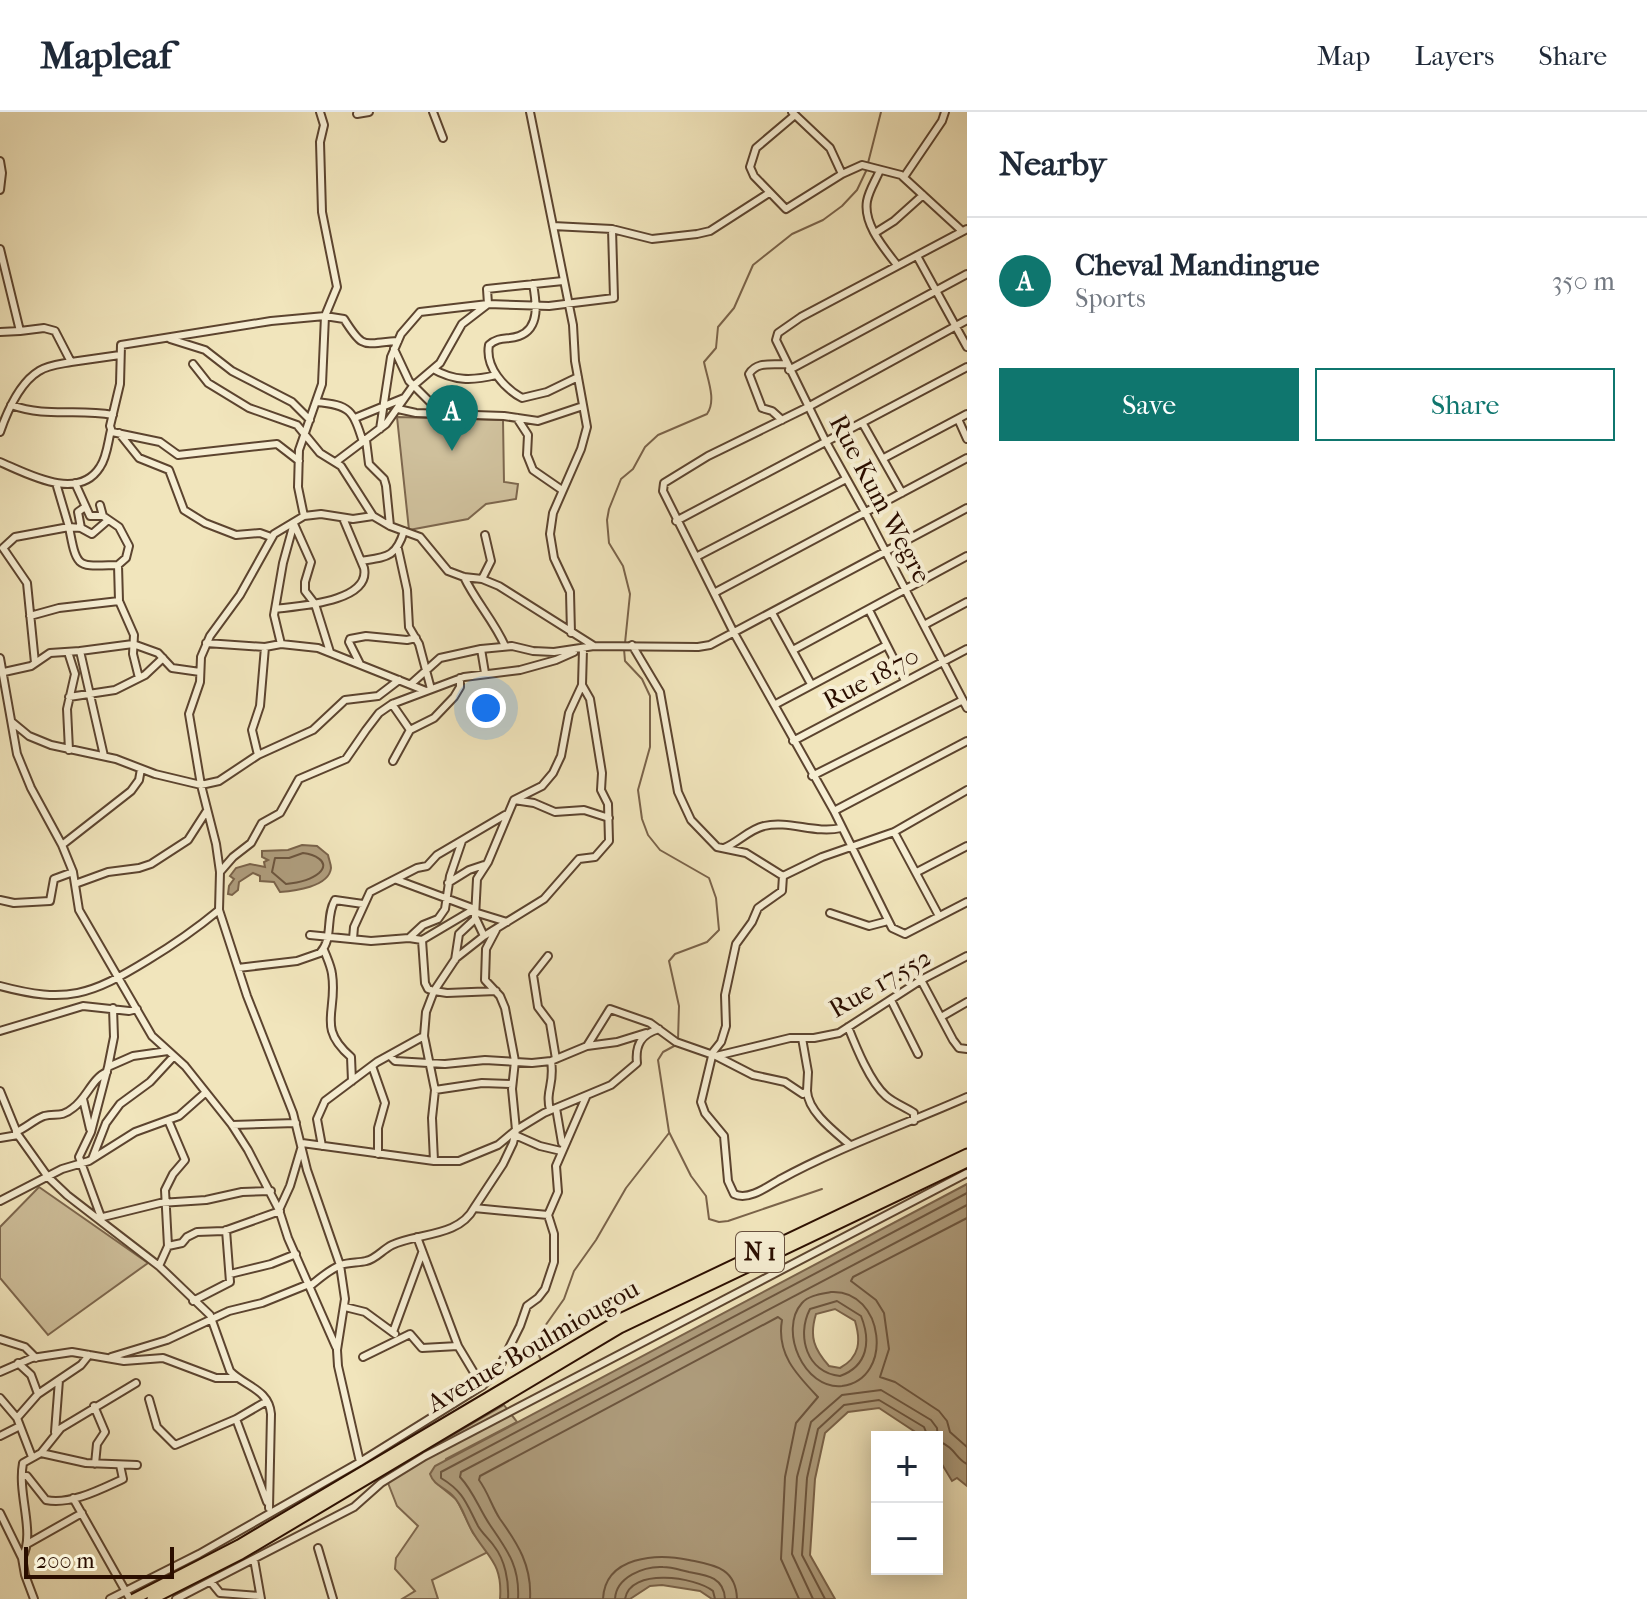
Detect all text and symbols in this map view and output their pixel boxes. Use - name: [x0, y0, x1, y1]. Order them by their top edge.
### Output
- text: Mapleaf: [40, 33, 172, 78]
- text: Map: [1317, 39, 1370, 72]
- text: Layers: [1414, 39, 1494, 72]
- text: Share: [1538, 39, 1607, 72]
- text: Nearby: [999, 144, 1106, 184]
- text: Cheval Mandingue: [1075, 248, 1319, 283]
- text: A: [1017, 266, 1033, 297]
- text: 350 m: [1552, 266, 1615, 297]
- text: Sports: [1075, 283, 1146, 314]
- button: Save: [999, 368, 1299, 441]
- button: Share: [1315, 368, 1615, 441]
- pin: A: [426, 385, 478, 451]
- street label: Rue Kum Wegre: [823, 410, 937, 589]
- street label: Rue 18.70: [818, 640, 924, 716]
- your location: [466, 688, 506, 728]
- street label: Rue 17.552: [824, 941, 936, 1025]
- road number: N 1: [736, 1232, 784, 1272]
- street label: Avenue Boulmiougou: [421, 1273, 645, 1420]
- map controls: [871, 1431, 943, 1575]
- button: +: [871, 1431, 943, 1503]
- button: −: [871, 1503, 943, 1575]
- scale bar: [24, 1543, 174, 1579]
- text: 200 m: [36, 1548, 95, 1574]

